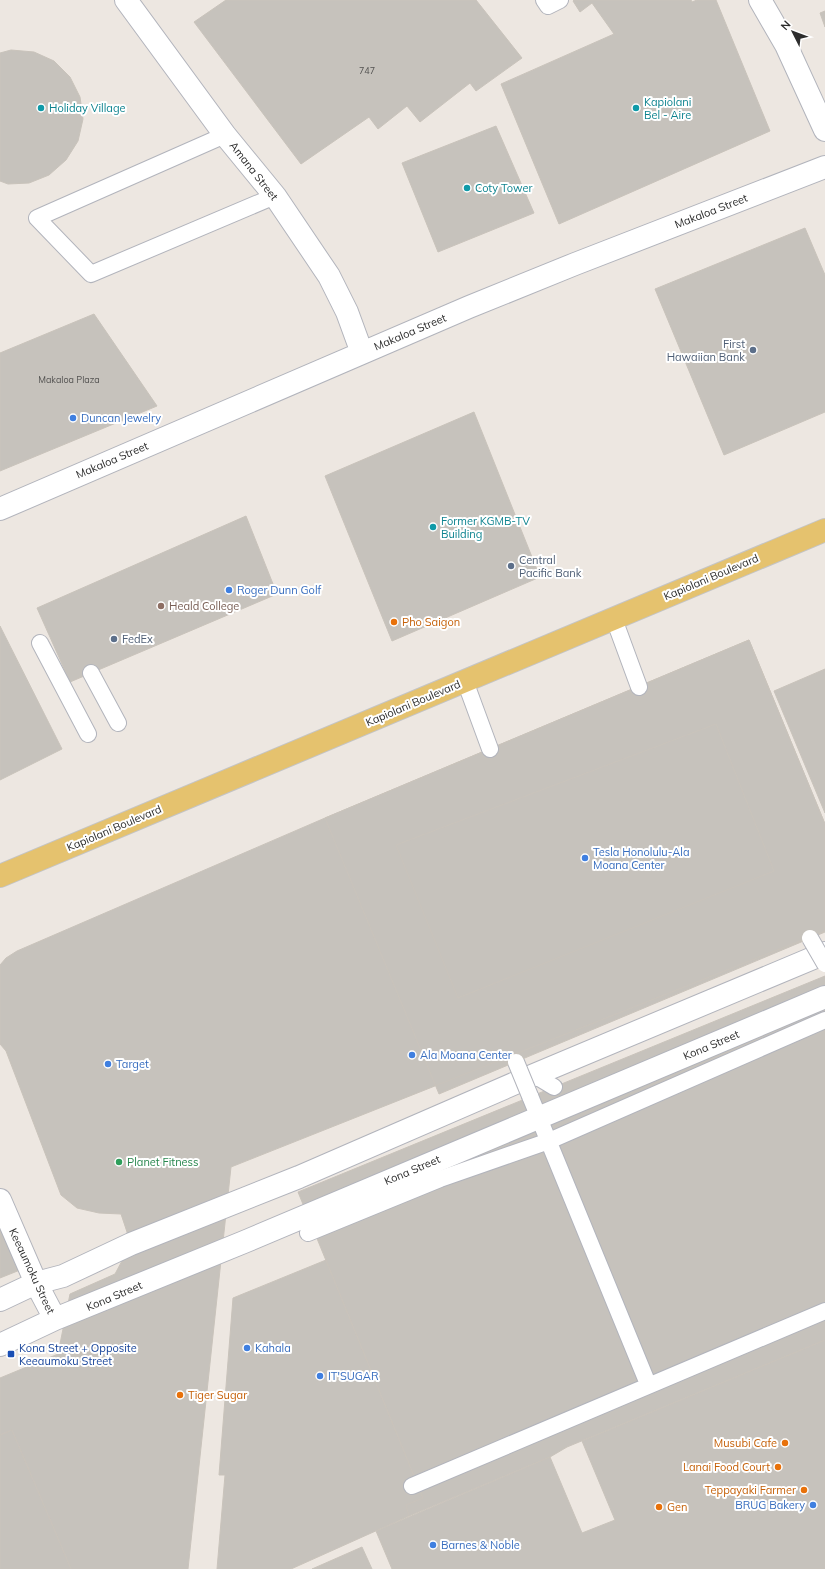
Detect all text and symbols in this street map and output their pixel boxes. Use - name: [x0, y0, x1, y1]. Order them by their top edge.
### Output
- north arrow: [773, 12, 813, 52]
- text: N: [778, 18, 794, 33]
- house number: 747: [359, 65, 375, 76]
- place label: Kapiolani Bel - Aire: [644, 95, 691, 122]
- place label: Holiday Village: [49, 101, 126, 115]
- marker: Holiday Village: [36, 103, 46, 113]
- marker: Kapiolani Bel - Aire: [631, 103, 641, 113]
- street label: Amana Street: [227, 139, 281, 203]
- place label: Coty Tower: [475, 181, 532, 195]
- marker: Coty Tower: [462, 183, 472, 193]
- street label: Makaloa Street: [673, 191, 750, 231]
- street label: Makaloa Street: [372, 310, 448, 353]
- place label: First Hawaiian Bank: [667, 337, 745, 364]
- marker: First Hawaiian Bank: [748, 345, 758, 355]
- house number: Makaloa Plaza: [38, 374, 100, 385]
- place label: Duncan Jewelry: [81, 411, 161, 425]
- marker: Duncan Jewelry: [68, 413, 78, 423]
- street label: Makaloa Street: [74, 438, 150, 481]
- place label: Former KGMB-TV Building: [441, 514, 530, 541]
- marker: Former KGMB-TV Building: [428, 522, 438, 532]
- street label: Kapiolani Boulevard: [661, 551, 761, 603]
- place label: Central Pacific Bank: [519, 553, 582, 580]
- marker: Central Pacific Bank: [506, 561, 516, 571]
- place label: Roger Dunn Golf: [237, 583, 322, 597]
- marker: Roger Dunn Golf: [224, 585, 234, 595]
- place label: Heald College: [169, 599, 239, 613]
- marker: Heald College: [156, 601, 166, 611]
- place label: Pho Saigon: [402, 615, 460, 629]
- marker: Pho Saigon: [389, 617, 399, 627]
- place label: FedEx: [122, 632, 153, 646]
- marker: FedEx: [109, 634, 119, 644]
- street label: Kapiolani Boulevard: [363, 677, 463, 729]
- street label: Kapiolani Boulevard: [64, 802, 164, 854]
- place label: Tesla Honolulu-Ala Moana Center: [593, 845, 690, 872]
- marker: Tesla Honolulu-Ala Moana Center: [580, 853, 590, 863]
- street label: Kona Street: [681, 1027, 741, 1063]
- place label: Ala Moana Center: [420, 1048, 512, 1062]
- marker: Ala Moana Center: [407, 1050, 417, 1060]
- place label: Target: [116, 1057, 149, 1071]
- marker: Target: [103, 1059, 113, 1069]
- street label: Kona Street: [382, 1152, 442, 1188]
- place label: Planet Fitness: [127, 1155, 199, 1169]
- marker: Planet Fitness: [114, 1157, 124, 1167]
- street label: Keeaumoku Street: [6, 1226, 58, 1316]
- street label: Kona Street: [84, 1278, 144, 1314]
- place label: Kona Street + Opposite Keeaumoku Street: [19, 1341, 137, 1368]
- place label: Kahala: [255, 1341, 291, 1355]
- marker: Kahala: [242, 1343, 252, 1353]
- marker: Kona Street + Opposite Keeaumoku Street: [6, 1349, 16, 1359]
- place label: IT'SUGAR: [328, 1369, 379, 1383]
- marker: IT'SUGAR: [315, 1371, 325, 1381]
- place label: Tiger Sugar: [188, 1388, 247, 1402]
- marker: Tiger Sugar: [175, 1390, 185, 1400]
- place label: Musubi Cafe: [714, 1436, 777, 1450]
- marker: Musubi Cafe: [780, 1438, 790, 1448]
- place label: Lanai Food Court: [683, 1460, 770, 1474]
- marker: Lanai Food Court: [773, 1462, 783, 1472]
- place label: Teppayaki Farmer: [705, 1483, 796, 1497]
- marker: Teppayaki Farmer: [799, 1485, 809, 1495]
- place label: BRUG Bakery: [735, 1498, 805, 1512]
- place label: Gen: [667, 1500, 687, 1514]
- marker: BRUG Bakery: [808, 1500, 818, 1510]
- marker: Gen: [654, 1502, 664, 1512]
- place label: Barnes & Noble: [441, 1538, 520, 1552]
- marker: Barnes & Noble: [428, 1540, 438, 1550]

